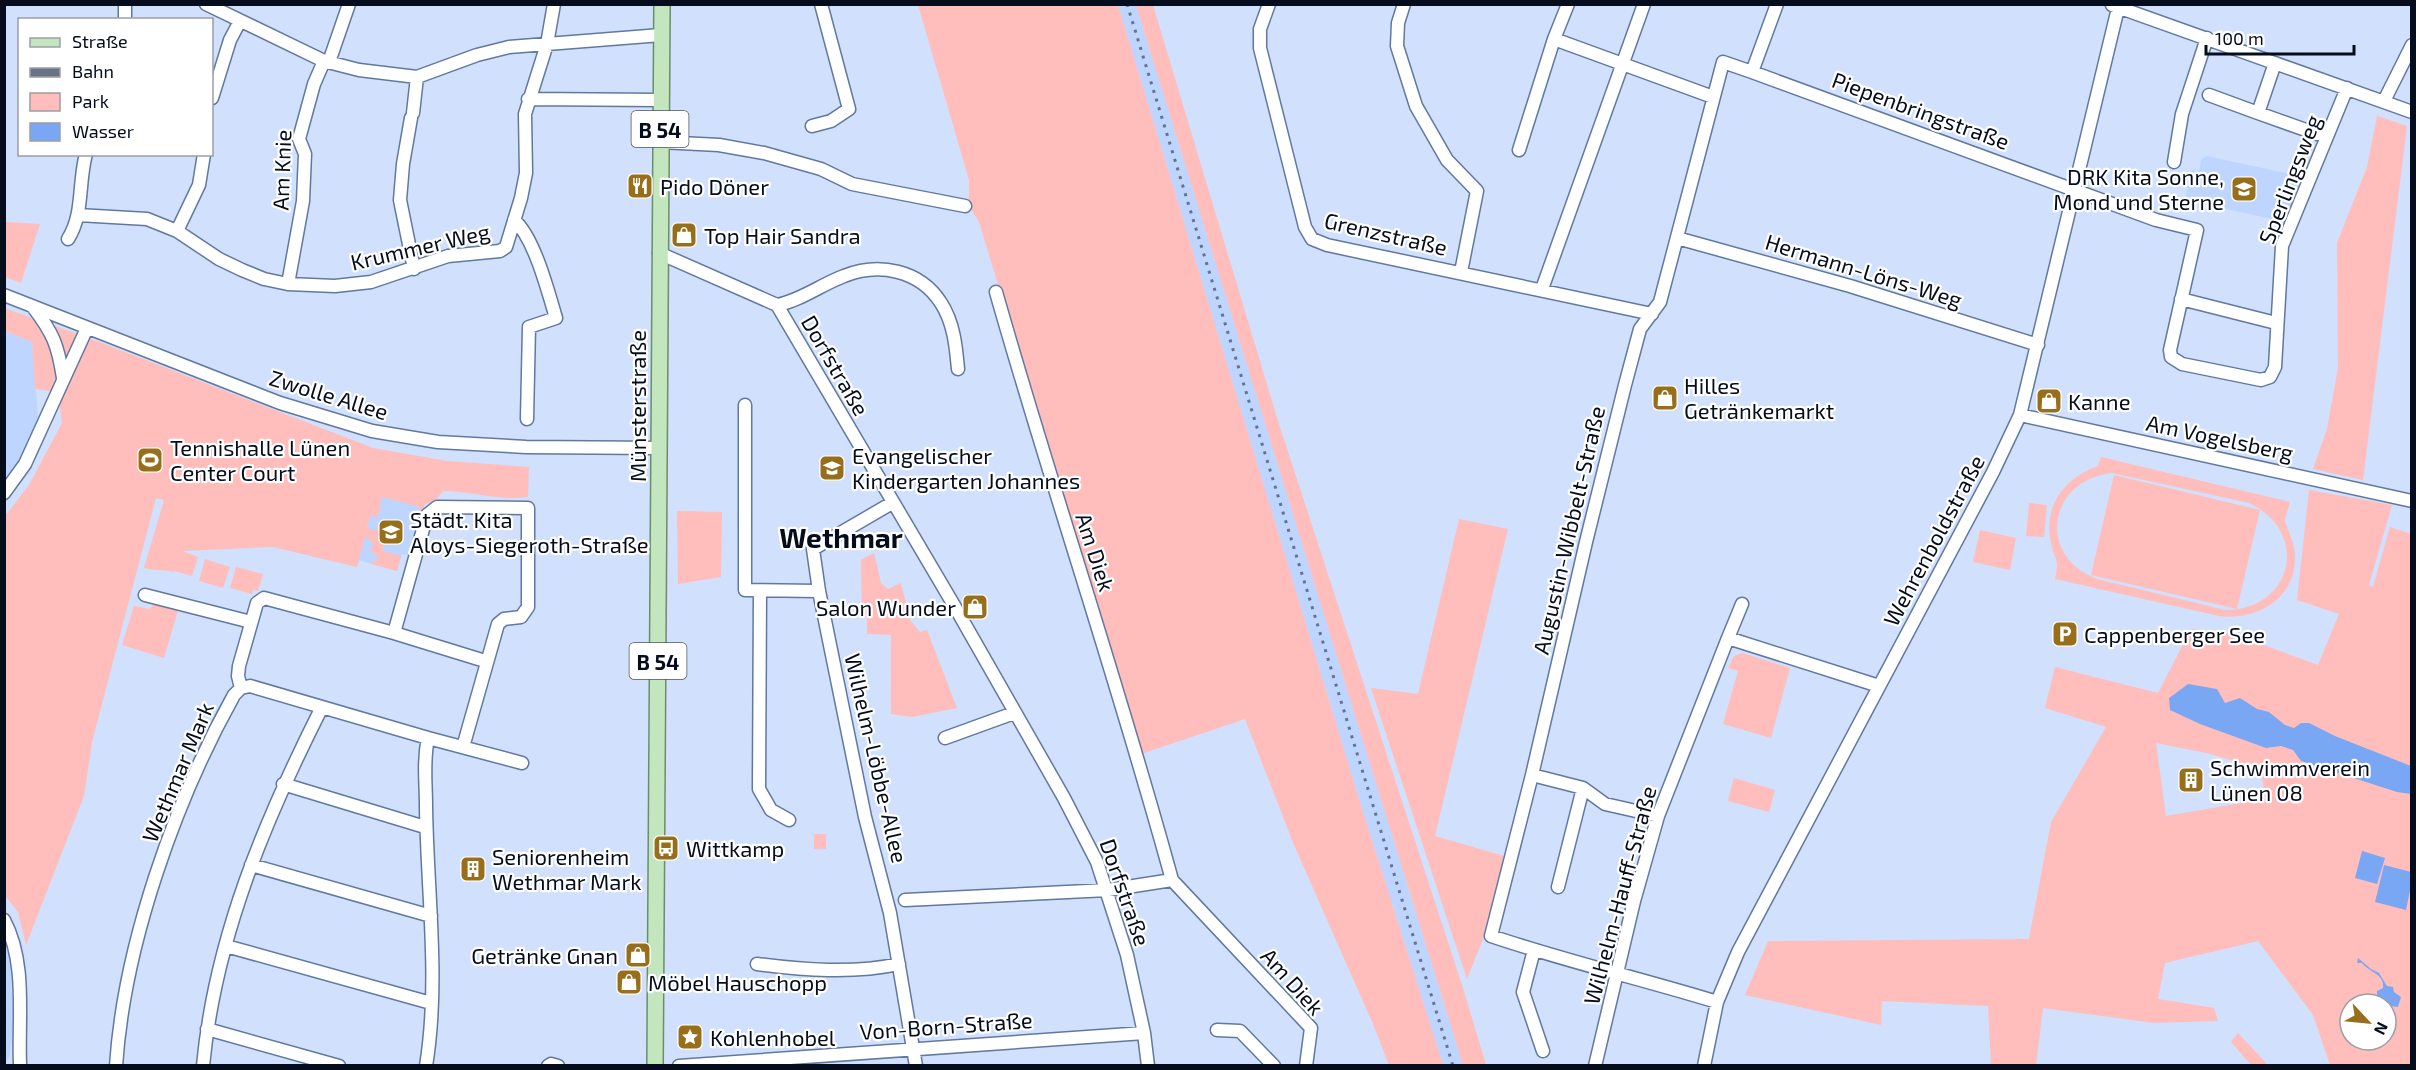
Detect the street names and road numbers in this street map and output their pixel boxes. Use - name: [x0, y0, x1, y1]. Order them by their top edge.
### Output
- street label: Piepenbringstraße: [1829, 66, 2013, 154]
- road number: B 54: [632, 111, 688, 147]
- street label: Sperlingsweg: [2252, 111, 2326, 247]
- street label: Am Knie: [267, 129, 295, 211]
- street label: Grenzstraße: [1322, 206, 1450, 260]
- street label: Krummer Weg: [348, 217, 492, 275]
- street label: Hermann-Löns-Weg: [1763, 228, 1965, 312]
- street label: Dorfstraße: [797, 310, 875, 420]
- street label: Münsterstraße: [624, 330, 650, 482]
- street label: Zwolle Allee: [267, 364, 391, 424]
- street label: Augustin-Wibbelt-Straße: [1527, 403, 1609, 657]
- street label: Am Vogelsberg: [2144, 409, 2296, 465]
- street label: Wehrenboldstraße: [1877, 450, 1989, 630]
- street label: Am Diek: [1071, 509, 1121, 595]
- road number: B 54: [630, 643, 686, 679]
- street label: Wilhelm-Löbbe-Allee: [840, 651, 914, 865]
- street label: Wethmar Mark: [136, 698, 218, 846]
- street label: Wilhelm-Hauff-Straße: [1577, 783, 1661, 1007]
- street label: Dorfstraße: [1096, 835, 1156, 949]
- street label: Am Diek: [1256, 942, 1330, 1020]
- street label: Von-Born-Straße: [859, 1006, 1033, 1044]

